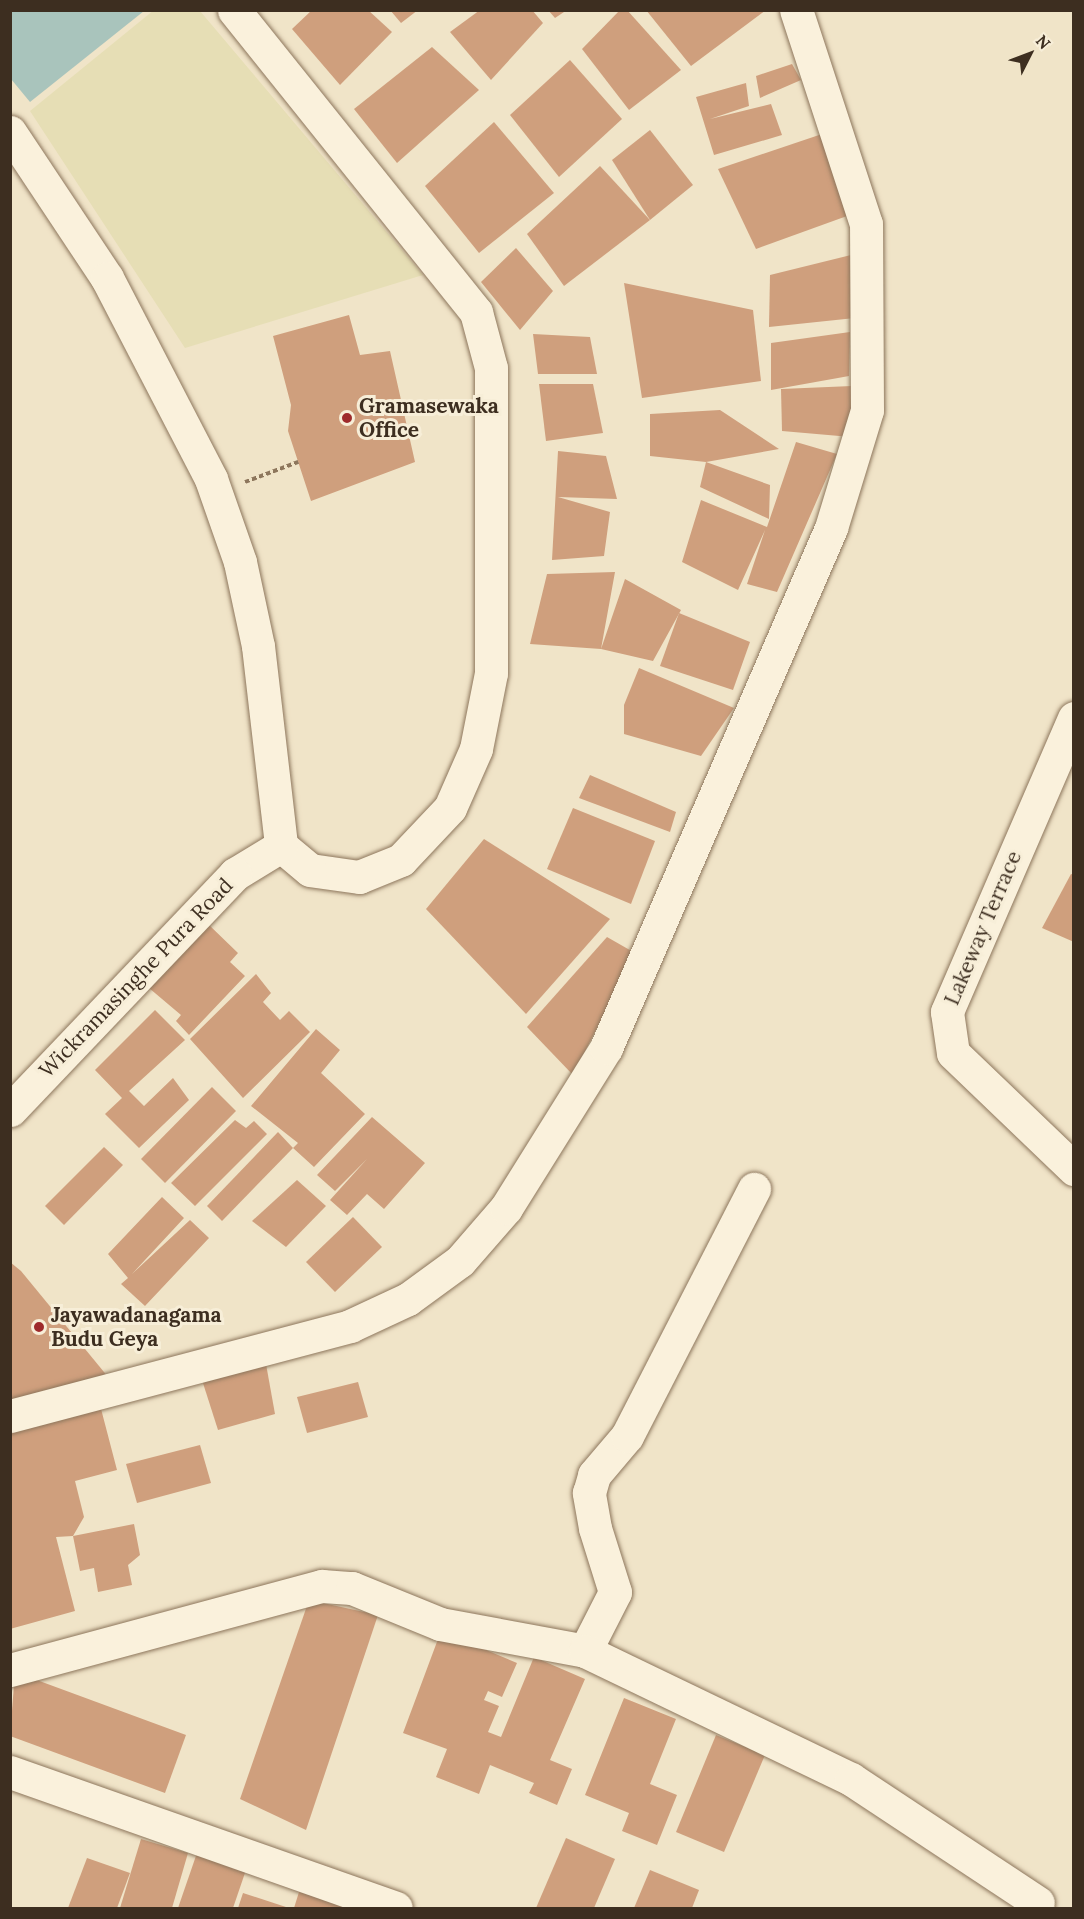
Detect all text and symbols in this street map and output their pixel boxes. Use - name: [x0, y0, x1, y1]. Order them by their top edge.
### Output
- north arrow: [1000, 24, 1060, 84]
- text: N: [1032, 31, 1055, 53]
- place label: Gramasewaka Office: [359, 393, 499, 443]
- marker: Gramasewaka Office: [340, 411, 354, 425]
- street label: Lakeway Terrace: [939, 847, 1027, 1009]
- street label: Wickramasinghe Pura Road: [34, 873, 238, 1083]
- place label: Jayawadanagama Budu Geya: [51, 1302, 222, 1352]
- marker: Jayawadanagama Budu Geya: [32, 1320, 46, 1334]

